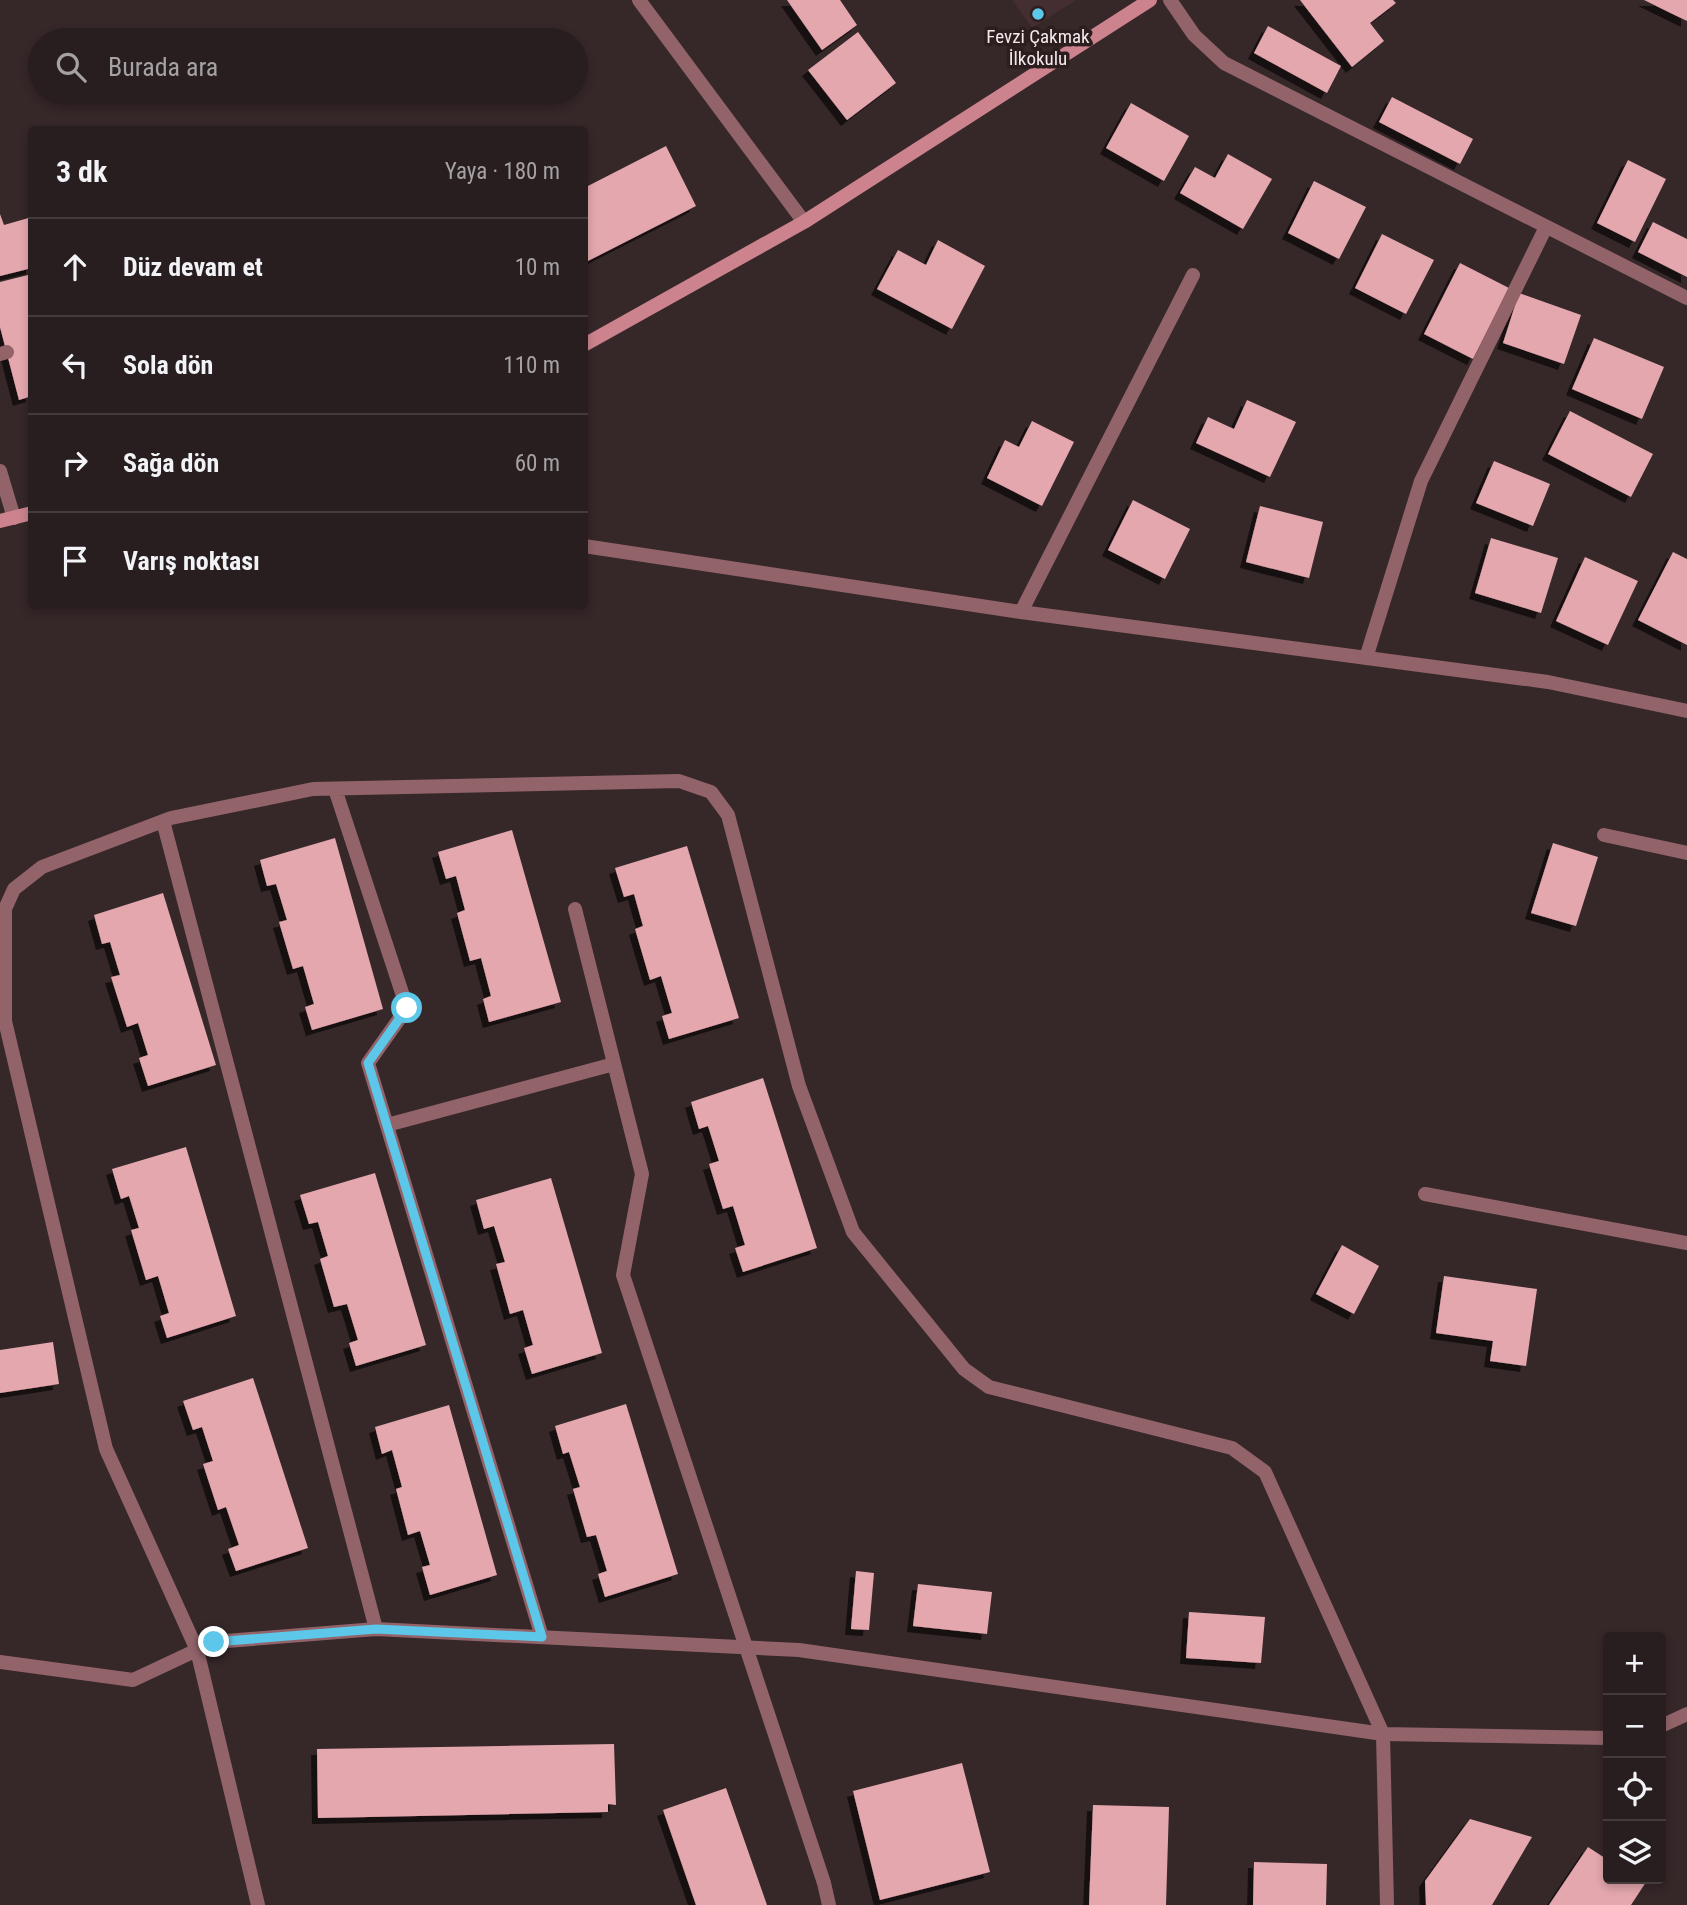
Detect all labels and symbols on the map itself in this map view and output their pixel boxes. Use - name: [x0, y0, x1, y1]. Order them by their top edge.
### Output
- marker: Fevzi Çakmak İlkokulu: [1030, 6, 1046, 22]
- place label: Fevzi Çakmak İlkokulu: [986, 25, 1090, 70]
- route start: [391, 992, 422, 1023]
- route end: [198, 1626, 229, 1657]

